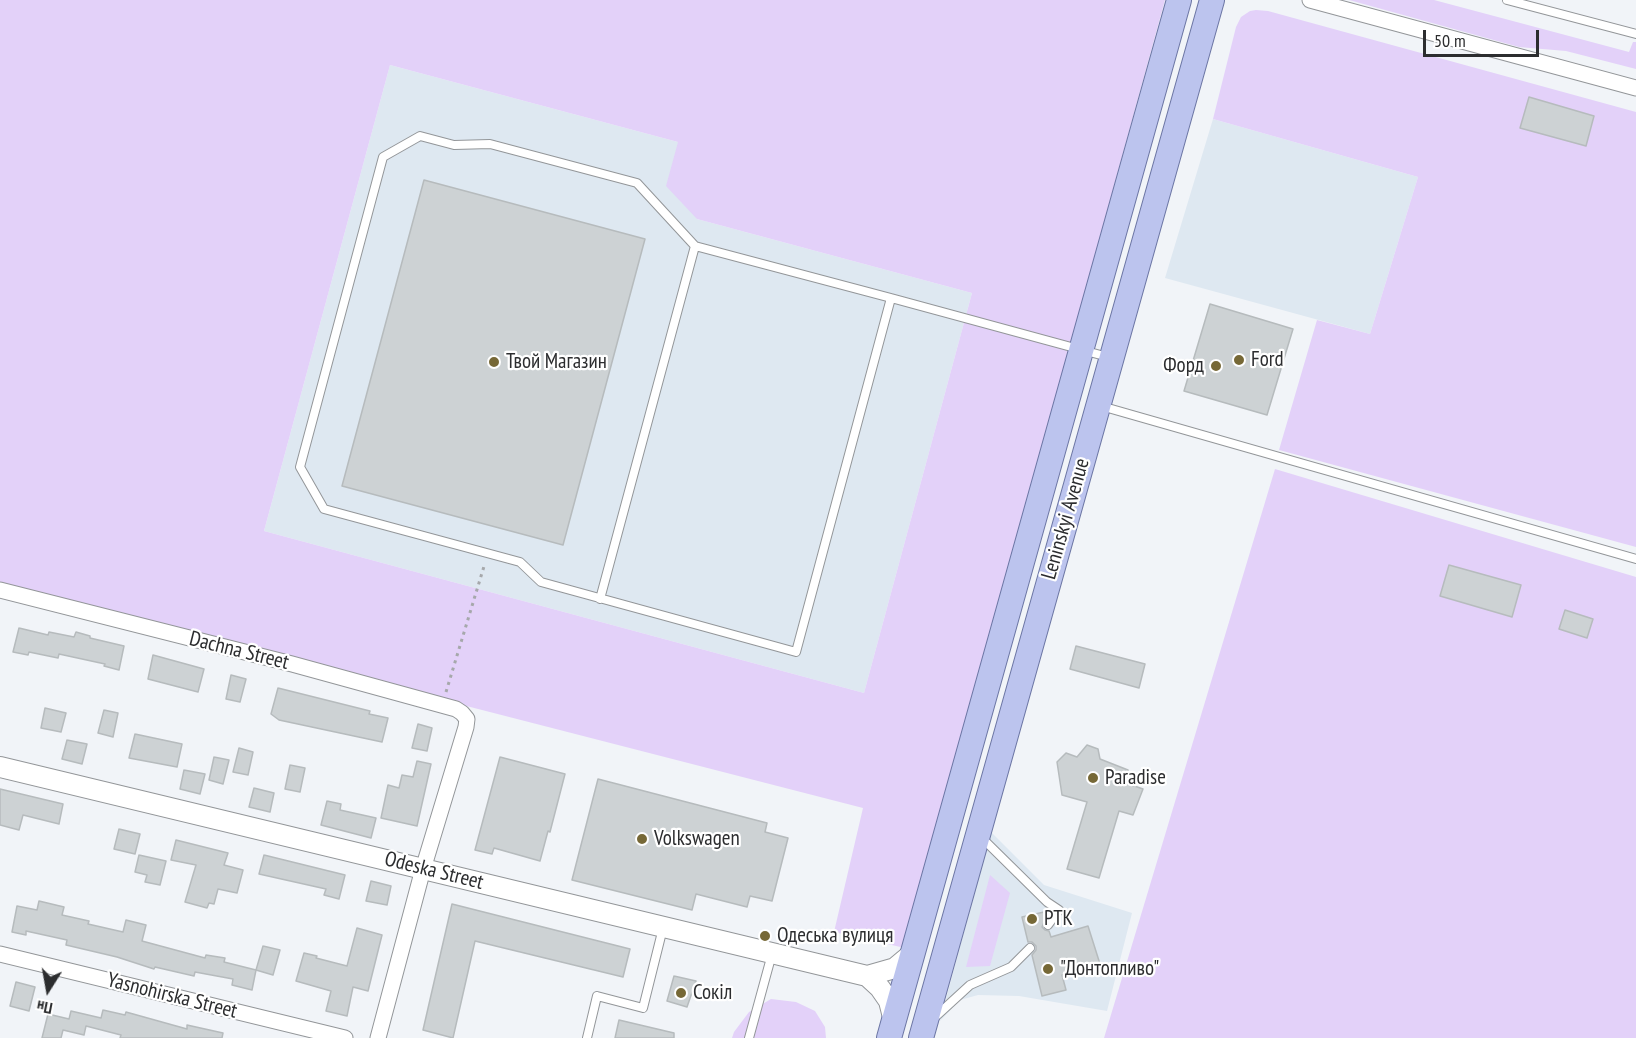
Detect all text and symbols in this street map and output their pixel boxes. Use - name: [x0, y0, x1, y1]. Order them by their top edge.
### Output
- scale bar: [1426, 18, 1542, 56]
- text: 50 m: [1434, 29, 1466, 52]
- place label: Ford: [1251, 347, 1284, 373]
- place label: Твой Магазин: [506, 349, 607, 375]
- place label: Форд: [1163, 353, 1204, 379]
- marker: Ford: [1232, 353, 1246, 367]
- marker: Твой Магазин: [487, 355, 501, 369]
- marker: Форд: [1209, 359, 1223, 373]
- street label: Leninskyi Avenue: [1037, 456, 1095, 582]
- street label: Dachna Street: [187, 626, 291, 676]
- place label: Paradise: [1105, 765, 1166, 791]
- marker: Paradise: [1086, 771, 1100, 785]
- place label: Volkswagen: [654, 826, 740, 852]
- marker: Volkswagen: [635, 832, 649, 846]
- street label: Odeska Street: [382, 847, 486, 895]
- place label: РТК: [1044, 906, 1073, 932]
- marker: РТК: [1025, 912, 1039, 926]
- place label: Одеська вулиця: [777, 923, 893, 949]
- marker: Одеська вулиця: [758, 929, 772, 943]
- place label: "Донтопливо": [1060, 956, 1159, 982]
- north arrow: [18, 960, 78, 1020]
- marker: "Донтопливо": [1041, 962, 1055, 976]
- street label: Yasnohirska Street: [104, 968, 240, 1024]
- place label: Сокіл: [693, 980, 732, 1006]
- marker: Сокіл: [674, 986, 688, 1000]
- text: Пн: [35, 996, 54, 1019]

